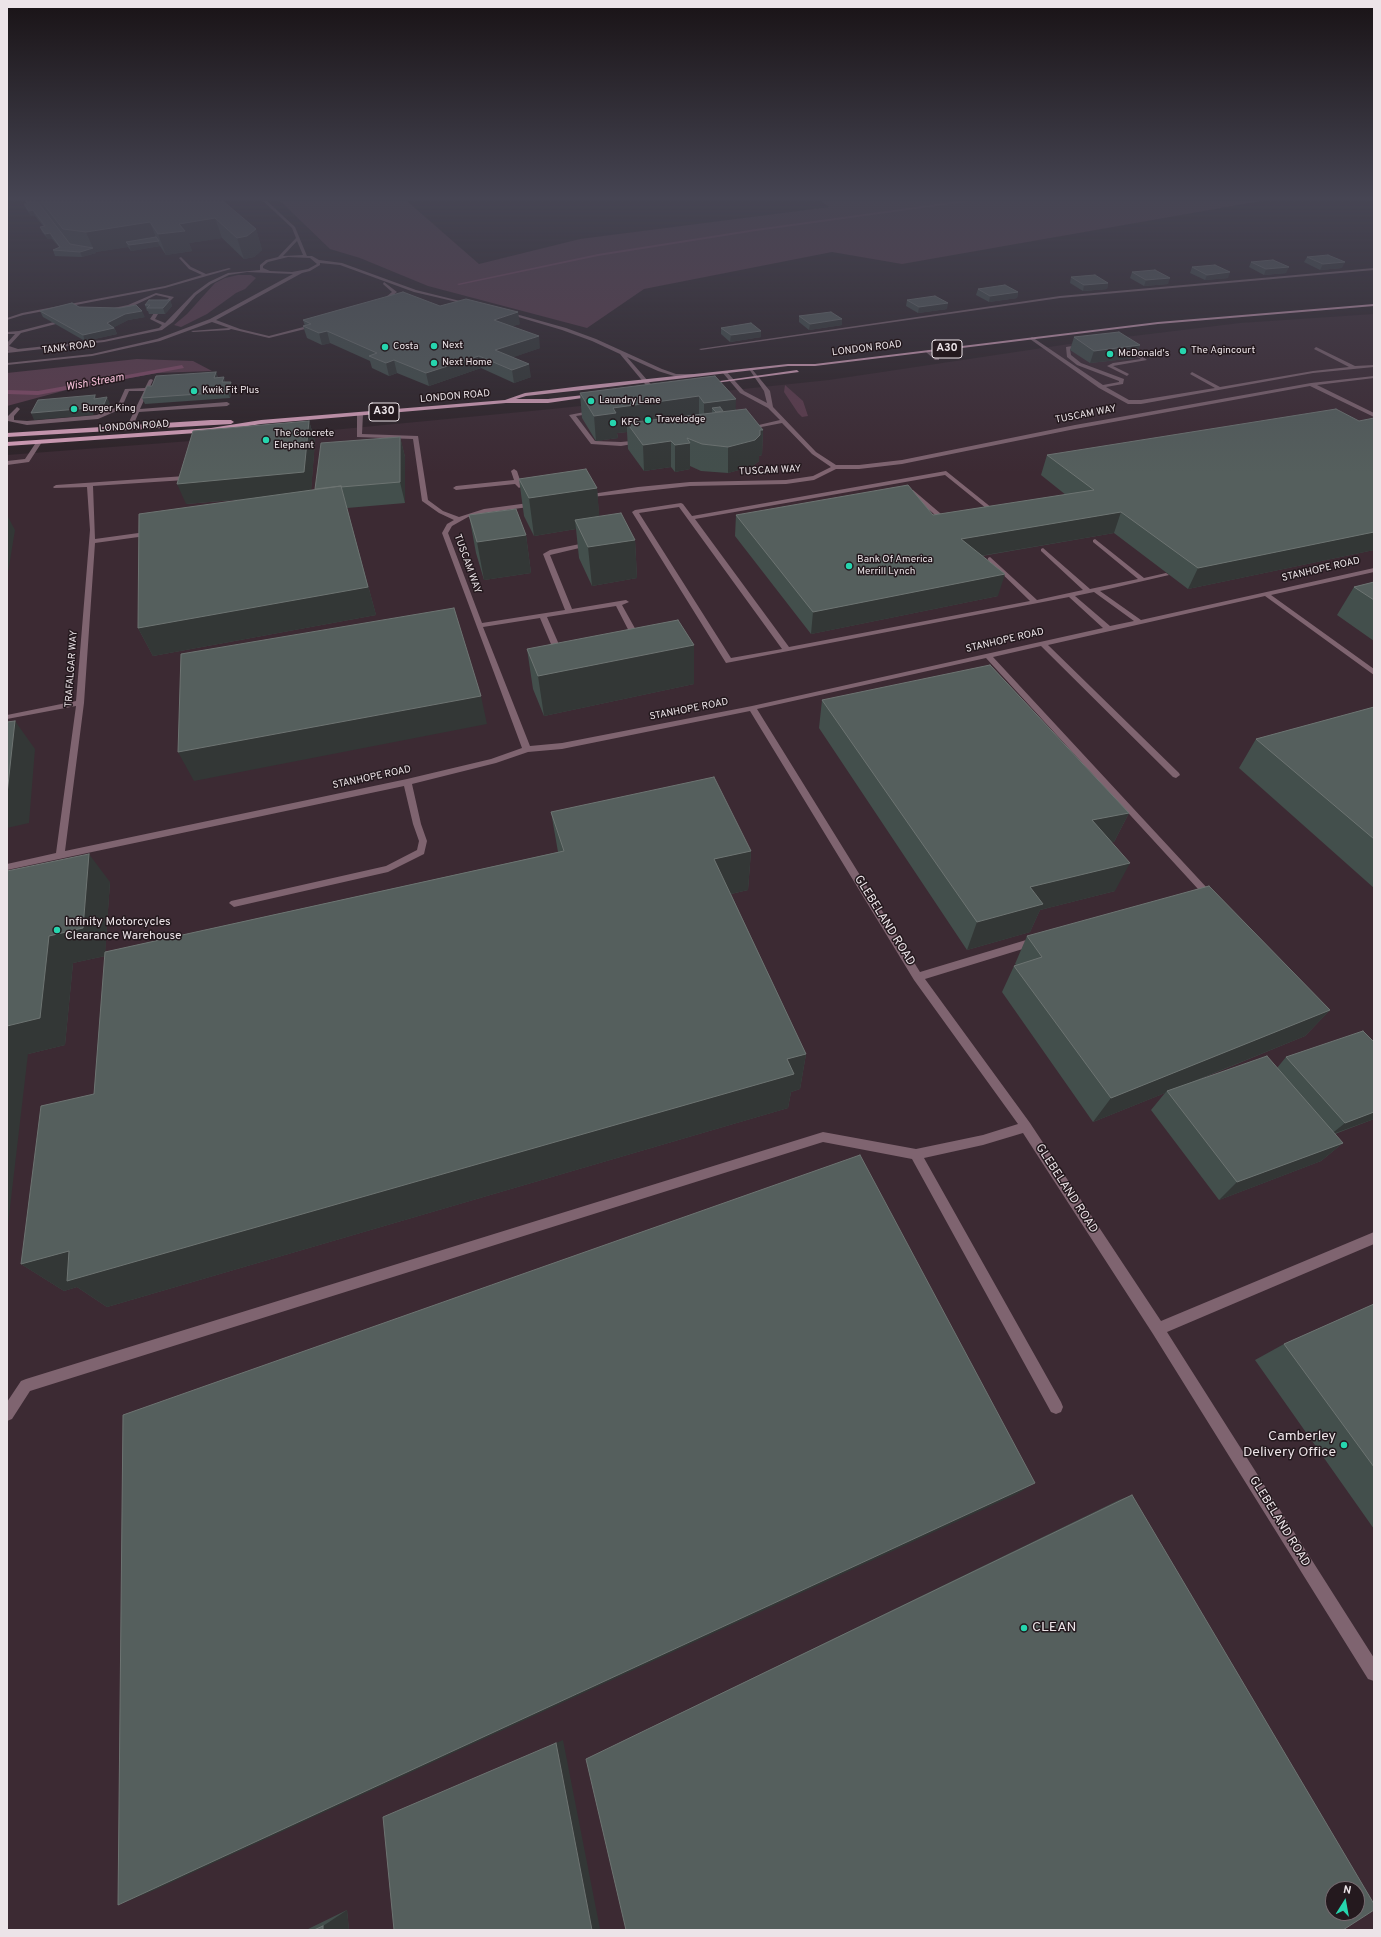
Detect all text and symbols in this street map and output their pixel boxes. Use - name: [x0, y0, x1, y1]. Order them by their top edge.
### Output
- street label: TANK ROAD: [41, 339, 97, 357]
- street label: LONDON ROAD: [831, 339, 903, 359]
- place label: Next: [442, 340, 463, 352]
- road number: A30: [932, 340, 962, 358]
- place label: Costa: [393, 341, 419, 353]
- marker: Next: [429, 341, 439, 351]
- marker: Costa: [380, 342, 390, 352]
- place label: The Agincourt: [1191, 345, 1255, 357]
- marker: The Agincourt: [1178, 346, 1188, 356]
- place label: McDonald's: [1118, 348, 1169, 360]
- marker: McDonald's: [1105, 349, 1115, 359]
- place label: Next Home: [442, 357, 492, 369]
- marker: Next Home: [429, 358, 439, 368]
- water label: Wish Stream: [65, 371, 125, 395]
- place label: Kwik Fit Plus: [202, 385, 259, 397]
- marker: Kwik Fit Plus: [189, 386, 199, 396]
- street label: LONDON ROAD: [419, 388, 491, 406]
- place label: Laundry Lane: [599, 395, 661, 407]
- marker: Laundry Lane: [586, 396, 596, 406]
- place label: Burger King: [82, 403, 136, 415]
- road number: A30: [369, 403, 399, 421]
- street label: TUSCAM WAY: [1054, 403, 1118, 427]
- marker: Burger King: [69, 404, 79, 414]
- place label: Travelodge: [656, 414, 705, 426]
- marker: Travelodge: [643, 415, 653, 425]
- place label: KFC: [621, 417, 639, 429]
- marker: KFC: [608, 418, 618, 428]
- street label: LONDON ROAD: [99, 419, 169, 435]
- place label: The Concrete Elephant: [274, 428, 334, 452]
- marker: The Concrete Elephant: [261, 435, 271, 445]
- street label: TUSCAM WAY: [739, 463, 801, 479]
- street label: TUSCAM WAY: [451, 533, 483, 595]
- place label: Bank Of America Merrill Lynch: [857, 554, 933, 578]
- street label: STANHOPE ROAD: [1281, 555, 1361, 585]
- marker: Bank Of America Merrill Lynch: [844, 561, 854, 571]
- street label: STANHOPE ROAD: [965, 626, 1045, 656]
- street label: TRAFALGAR WAY: [63, 630, 81, 708]
- street label: STANHOPE ROAD: [649, 696, 729, 724]
- street label: STANHOPE ROAD: [332, 764, 412, 792]
- street label: GLEBELAND ROAD: [850, 873, 918, 969]
- place label: Infinity Motorcycles Clearance Warehouse: [65, 916, 181, 944]
- marker: Infinity Motorcycles Clearance Warehouse: [52, 925, 62, 935]
- street label: GLEBELAND ROAD: [1032, 1142, 1100, 1236]
- place label: Camberley Delivery Office: [1243, 1429, 1336, 1462]
- marker: Camberley Delivery Office: [1339, 1440, 1349, 1450]
- street label: GLEBELAND ROAD: [1245, 1474, 1313, 1570]
- place label: CLEAN: [1032, 1620, 1076, 1636]
- marker: CLEAN: [1019, 1623, 1029, 1633]
- north arrow: [1325, 1881, 1365, 1921]
- text: N: [1342, 1883, 1352, 1898]

